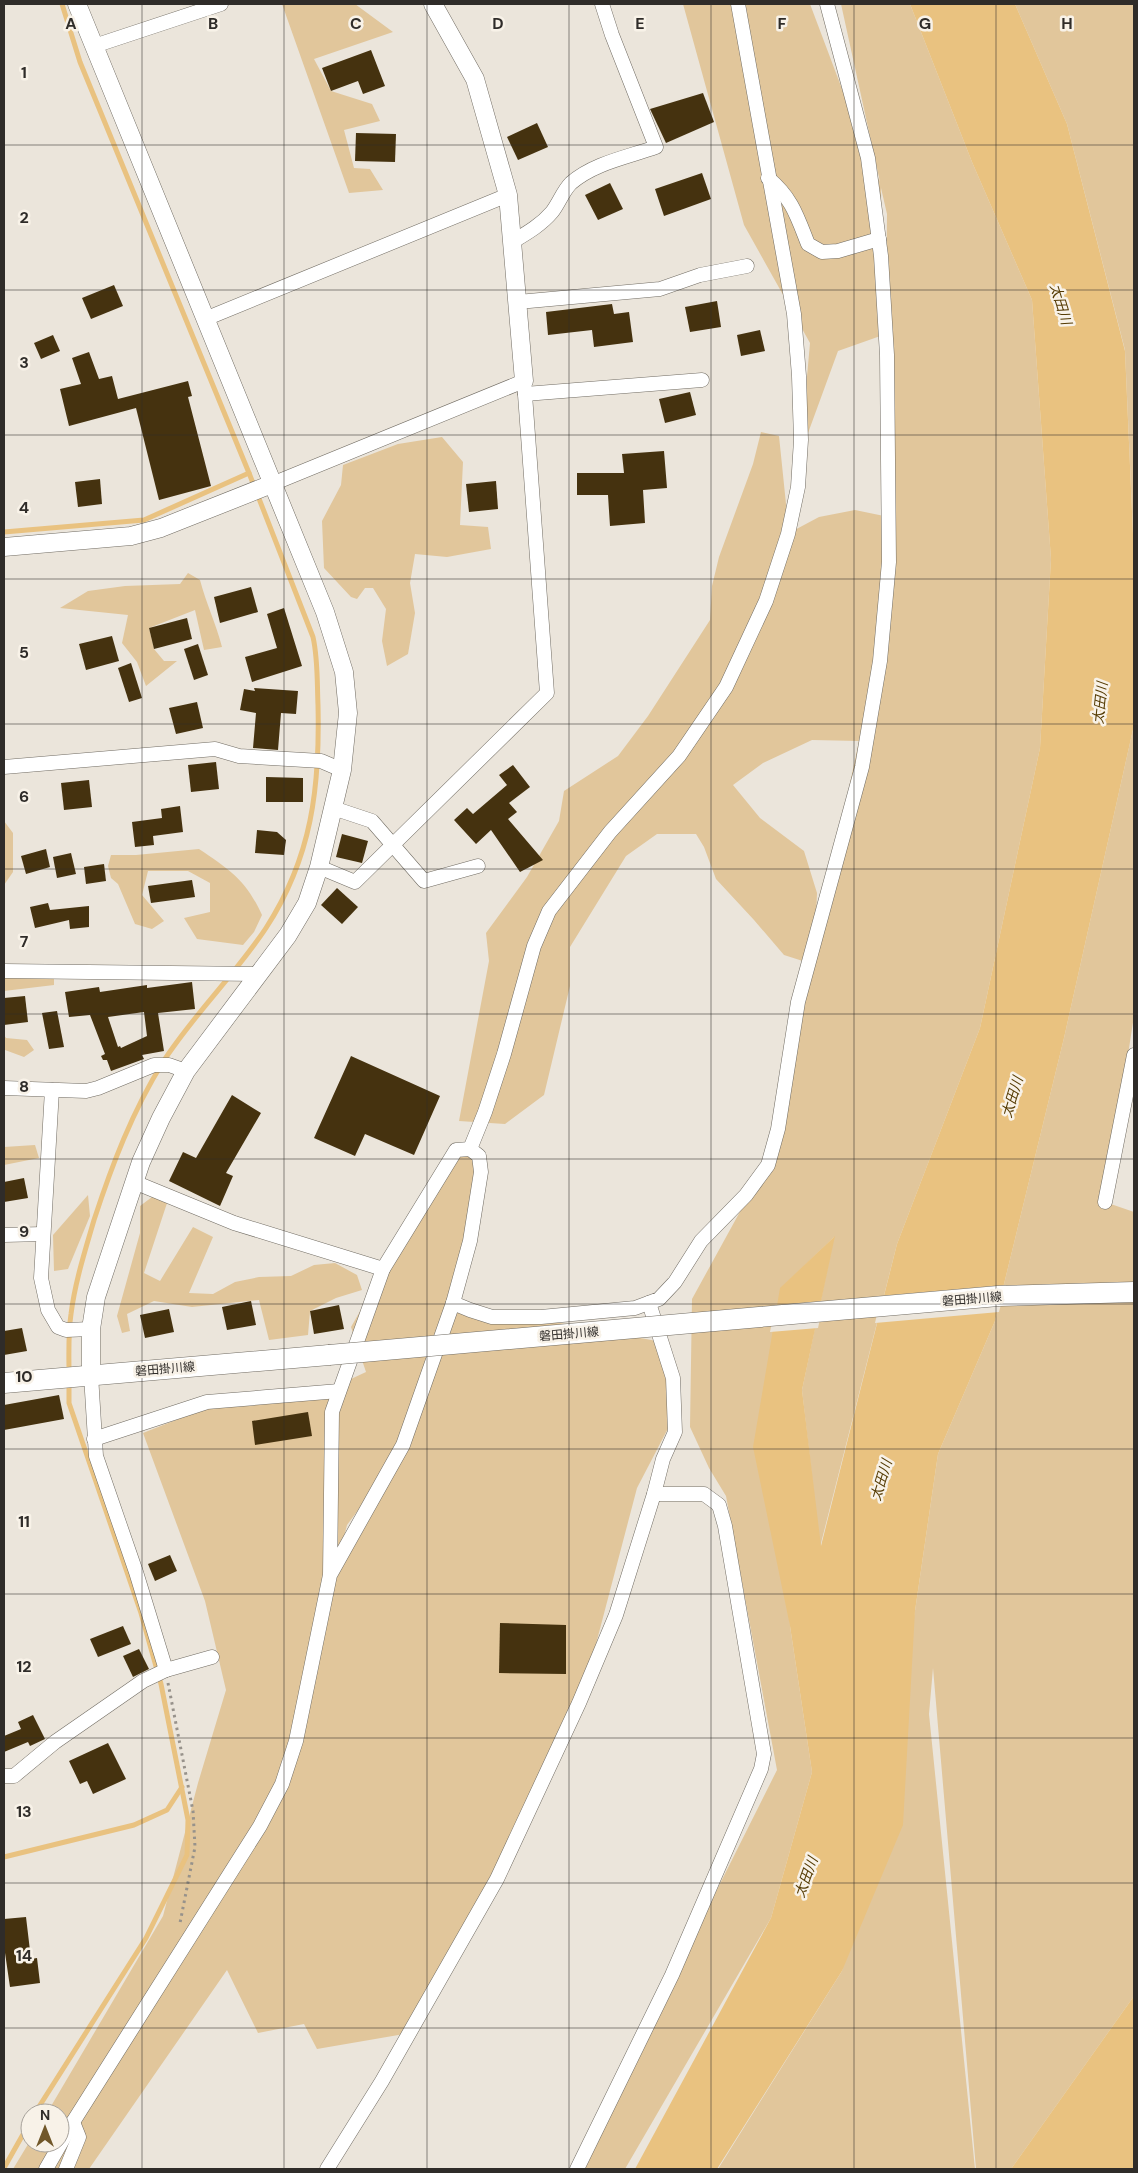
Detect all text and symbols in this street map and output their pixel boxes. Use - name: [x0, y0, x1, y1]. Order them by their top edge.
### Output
- text: A: [65, 13, 77, 34]
- text: B: [208, 13, 218, 34]
- text: C: [350, 13, 362, 34]
- text: D: [492, 13, 504, 34]
- text: E: [635, 13, 645, 34]
- text: F: [778, 13, 787, 34]
- text: G: [919, 13, 931, 34]
- text: H: [1061, 13, 1073, 34]
- text: 1: [21, 62, 27, 83]
- text: 2: [19, 207, 29, 228]
- water label: 太田川: [1046, 281, 1076, 329]
- text: 3: [19, 352, 29, 373]
- text: 4: [19, 497, 29, 518]
- text: 5: [19, 642, 29, 663]
- water label: 太田川: [1089, 679, 1111, 725]
- text: 6: [19, 786, 29, 807]
- text: 7: [20, 931, 29, 952]
- water label: 太田川: [997, 1072, 1027, 1120]
- text: 8: [19, 1076, 29, 1097]
- text: 9: [19, 1221, 29, 1242]
- street label: 磐田掛川線: [941, 1288, 1003, 1310]
- street label: 磐田掛川線: [538, 1323, 600, 1345]
- street label: 磐田掛川線: [134, 1358, 196, 1380]
- text: 10: [15, 1366, 33, 1387]
- water label: 太田川: [866, 1455, 896, 1503]
- text: 11: [18, 1511, 30, 1532]
- text: 12: [16, 1656, 32, 1677]
- text: 13: [16, 1801, 32, 1822]
- water label: 太田川: [790, 1852, 822, 1900]
- text: 14: [16, 1945, 32, 1966]
- north arrow: [20, 2103, 70, 2153]
- text: N: [40, 2106, 50, 2124]

